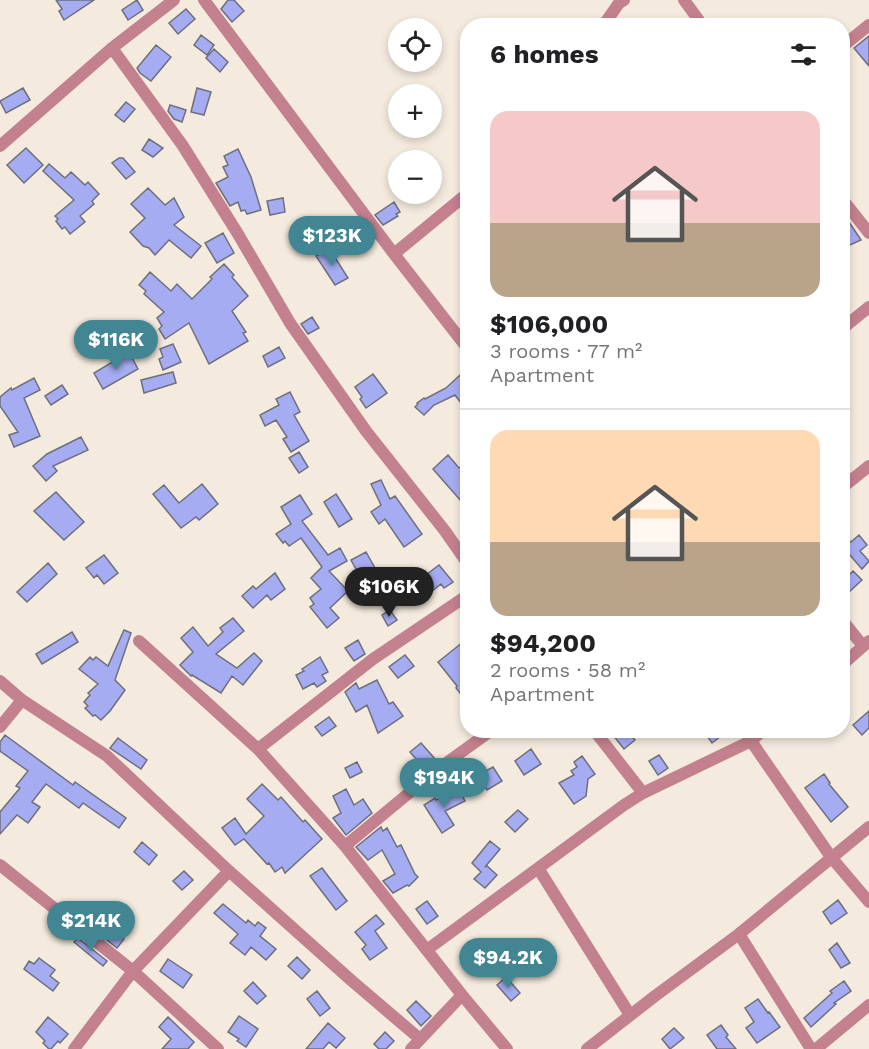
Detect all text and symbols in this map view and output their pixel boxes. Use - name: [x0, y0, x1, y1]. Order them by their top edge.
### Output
- map controls: [388, 18, 442, 204]
- button: locate: [388, 18, 442, 72]
- icon: filters: [787, 38, 820, 71]
- text: 6 homes: [490, 39, 599, 69]
- button: +: [388, 84, 442, 138]
- button: −: [388, 150, 442, 204]
- icon: home: [601, 150, 709, 258]
- pin: $123K: [290, 216, 374, 267]
- text: $123K: [302, 223, 362, 247]
- text: $106,000: [490, 309, 608, 339]
- pin: $116K: [74, 320, 158, 371]
- text: $116K: [88, 327, 144, 351]
- text: 3 rooms · 77 m²: [490, 339, 642, 363]
- text: Apartment: [490, 363, 594, 387]
- icon: home: [601, 469, 709, 577]
- pin: $106K: [347, 567, 431, 618]
- text: $106K: [359, 574, 419, 598]
- text: $94,200: [490, 628, 596, 658]
- text: 2 rooms · 58 m²: [490, 658, 645, 682]
- text: Apartment: [490, 682, 594, 706]
- pin: $194K: [402, 758, 486, 809]
- text: $194K: [414, 765, 474, 789]
- pin: $214K: [49, 901, 133, 952]
- text: $214K: [61, 908, 121, 932]
- pin: $94.2K: [459, 938, 557, 989]
- text: $94.2K: [473, 945, 543, 969]

